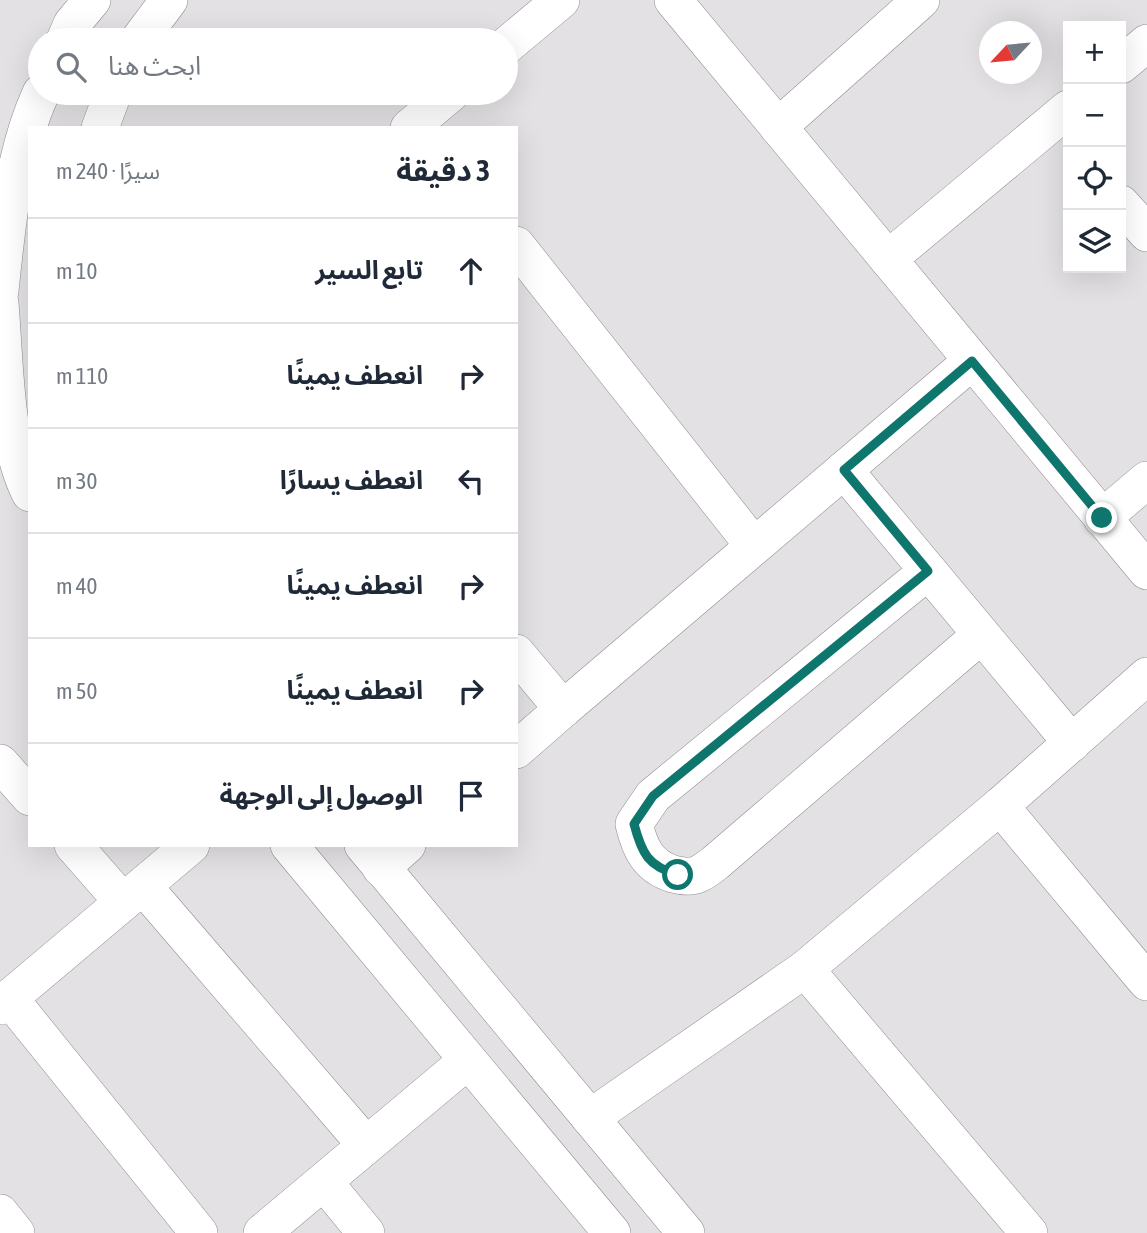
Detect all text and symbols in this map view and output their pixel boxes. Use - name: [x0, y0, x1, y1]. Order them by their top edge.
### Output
- north arrow: [979, 21, 1042, 84]
- map controls: [1063, 21, 1126, 273]
- button: +: [1063, 21, 1126, 84]
- search box: [28, 28, 518, 105]
- icon: search: [52, 48, 90, 86]
- text: ابحث هنا: [108, 51, 201, 81]
- button: −: [1063, 84, 1126, 147]
- button: locate: [1063, 147, 1126, 210]
- text: 3 دقيقة: [396, 153, 490, 187]
- text: سيرًا · 240 m: [56, 158, 160, 184]
- button: layers: [1063, 210, 1126, 273]
- icon: ahead: [452, 252, 490, 290]
- text: تابع السير: [315, 255, 423, 285]
- text: 10 m: [56, 258, 97, 284]
- icon: right: [452, 357, 490, 395]
- text: انعطف يمينًا: [286, 360, 423, 390]
- text: 110 m: [56, 363, 108, 389]
- icon: left: [452, 462, 490, 500]
- text: انعطف يسارًا: [280, 465, 423, 495]
- text: 30 m: [56, 468, 97, 494]
- route end: [1086, 502, 1117, 533]
- icon: right: [452, 567, 490, 605]
- text: انعطف يمينًا: [286, 570, 423, 600]
- text: 40 m: [56, 573, 97, 599]
- icon: right: [452, 672, 490, 710]
- text: انعطف يمينًا: [286, 675, 423, 705]
- text: 50 m: [56, 678, 97, 704]
- icon: arrive: [452, 777, 490, 815]
- text: الوصول إلى الوجهة: [220, 780, 423, 810]
- route start: [662, 859, 693, 890]

